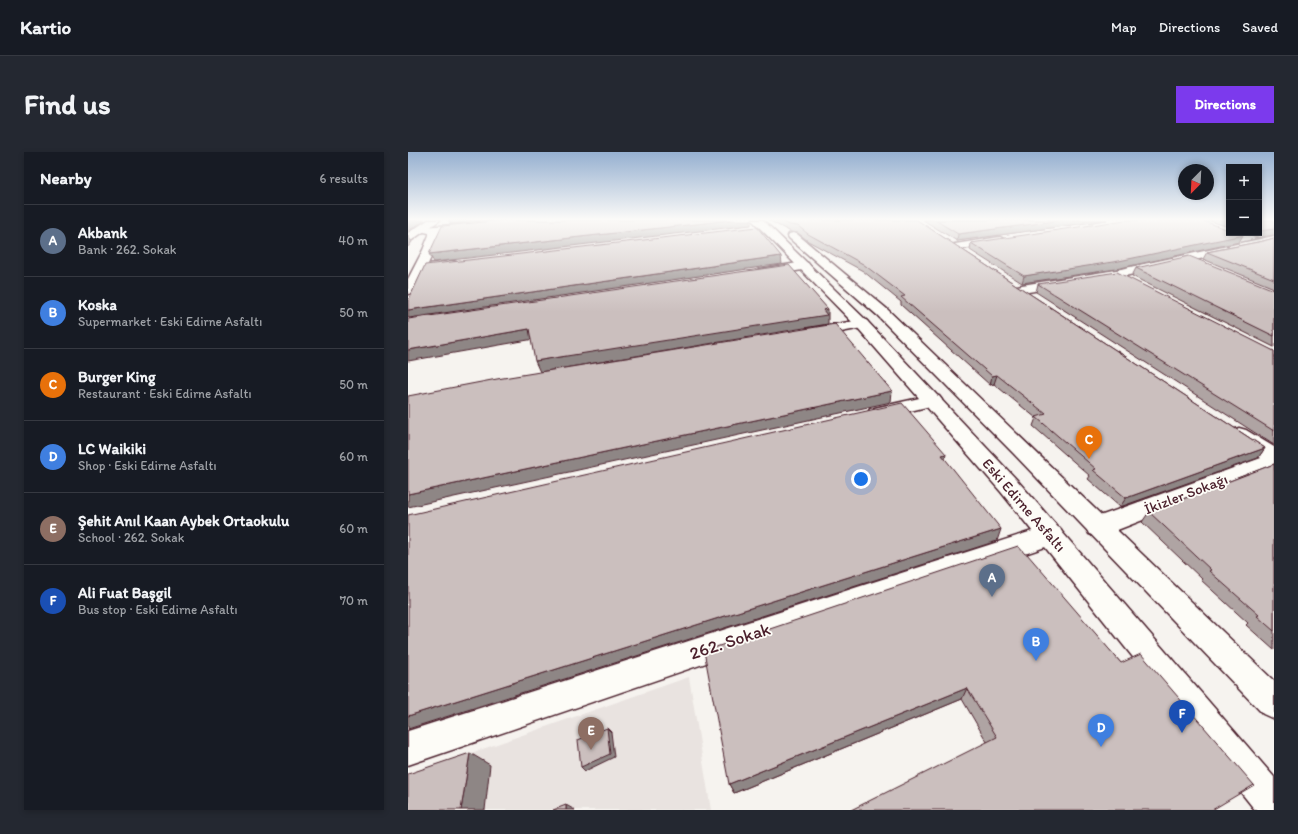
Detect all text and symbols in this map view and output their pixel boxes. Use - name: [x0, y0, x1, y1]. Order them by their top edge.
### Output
- text: Kartio: [20, 16, 71, 39]
- text: Map: [1111, 19, 1137, 36]
- text: Directions: [1159, 19, 1220, 36]
- text: Saved: [1242, 19, 1278, 36]
- button: Directions: [1176, 86, 1274, 123]
- text: Find us: [24, 87, 111, 121]
- north arrow: [1178, 164, 1214, 200]
- map controls: [1226, 164, 1262, 236]
- button: +: [1226, 164, 1262, 200]
- text: Nearby: [40, 168, 92, 188]
- text: 6 results: [320, 171, 368, 186]
- button: −: [1226, 200, 1262, 236]
- text: Akbank: [78, 224, 127, 242]
- text: A: [49, 233, 57, 248]
- text: 40 m: [338, 233, 368, 248]
- text: Bank · 262. Sokak: [78, 242, 177, 257]
- text: Koska: [78, 296, 117, 314]
- text: B: [49, 305, 57, 320]
- text: 50 m: [339, 305, 368, 320]
- text: Supermarket · Eski Edirne Asfaltı: [78, 314, 262, 329]
- text: Burger King: [78, 368, 156, 386]
- text: C: [49, 377, 57, 392]
- text: 50 m: [339, 377, 368, 392]
- text: Restaurant · Eski Edirne Asfaltı: [78, 386, 252, 401]
- pin: C: [1076, 426, 1102, 459]
- text: LC Waikiki: [78, 440, 146, 458]
- text: D: [49, 449, 57, 464]
- text: 60 m: [339, 449, 368, 464]
- street label: Eski Edirne Asfaltı: [978, 455, 1070, 555]
- text: Shop · Eski Edirne Asfaltı: [78, 458, 217, 473]
- your location: [851, 469, 871, 489]
- street label: İkizler Sokağı: [1142, 470, 1230, 518]
- text: Şehit Anıl Kaan Aybek Ortaokulu: [78, 512, 289, 530]
- text: E: [49, 521, 57, 536]
- text: 60 m: [339, 521, 368, 536]
- text: School · 262. Sokak: [78, 530, 184, 545]
- pin: A: [979, 564, 1005, 597]
- text: Ali Fuat Başgil: [78, 584, 171, 602]
- text: F: [50, 593, 56, 608]
- text: 70 m: [340, 593, 368, 608]
- text: Bus stop · Eski Edirne Asfaltı: [78, 602, 238, 617]
- street label: 262. Sokak: [687, 618, 773, 664]
- pin: B: [1023, 628, 1049, 661]
- pin: F: [1169, 700, 1195, 733]
- pin: D: [1088, 714, 1114, 747]
- pin: E: [578, 717, 604, 750]

